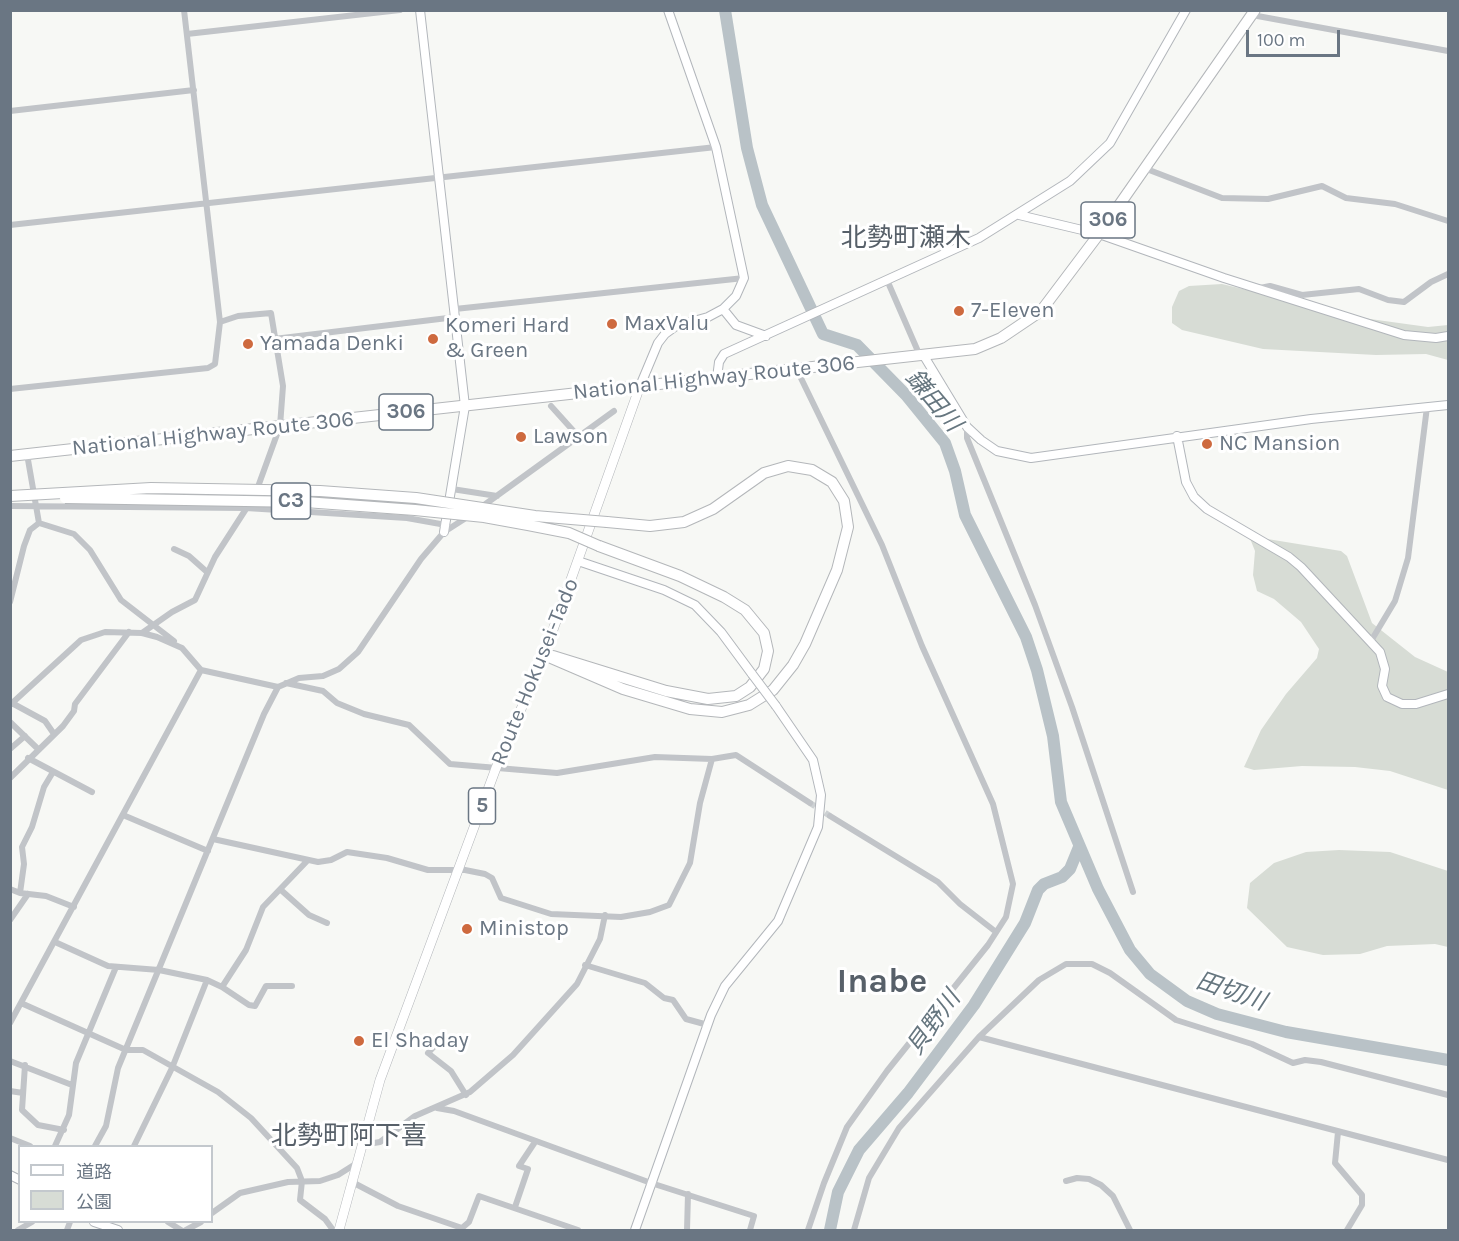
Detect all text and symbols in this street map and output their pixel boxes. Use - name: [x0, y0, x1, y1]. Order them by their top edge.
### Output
- scale bar: [1249, 18, 1344, 56]
- text: 100 m: [1257, 29, 1305, 51]
- road number: 306: [1081, 202, 1135, 238]
- district label: 北勢町瀬木: [841, 223, 971, 255]
- place label: 7-Eleven: [971, 298, 1054, 324]
- marker: 7-Eleven: [952, 304, 966, 318]
- place label: MaxValu: [624, 311, 709, 337]
- place label: Komeri Hard & Green: [445, 313, 570, 364]
- marker: MaxValu: [605, 317, 619, 331]
- place label: Yamada Denki: [260, 331, 404, 357]
- marker: Komeri Hard & Green: [426, 332, 440, 346]
- marker: Yamada Denki: [241, 337, 255, 351]
- street label: National Highway Route 306: [572, 350, 856, 406]
- water label: 鎌田川: [899, 364, 967, 438]
- road number: 306: [379, 394, 433, 430]
- street label: National Highway Route 306: [71, 406, 355, 462]
- place label: Lawson: [533, 424, 608, 450]
- marker: Lawson: [514, 430, 528, 444]
- place label: NC Mansion: [1219, 431, 1340, 457]
- marker: NC Mansion: [1200, 437, 1214, 451]
- road number: C3: [272, 483, 310, 519]
- street label: Route Hokusei-Tado: [485, 575, 585, 769]
- road number: 5: [468, 788, 496, 824]
- place label: Ministop: [479, 916, 569, 942]
- marker: Ministop: [460, 922, 474, 936]
- district label: Inabe: [837, 962, 927, 1002]
- water label: 田切川: [1192, 967, 1270, 1017]
- water label: 貝野川: [901, 985, 967, 1061]
- place label: El Shaday: [371, 1028, 469, 1054]
- marker: El Shaday: [352, 1034, 366, 1048]
- district label: 北勢町阿下喜: [271, 1121, 427, 1153]
- legend: [18, 1145, 213, 1223]
- text: 道路: [76, 1161, 112, 1183]
- text: 公園: [76, 1191, 112, 1213]

